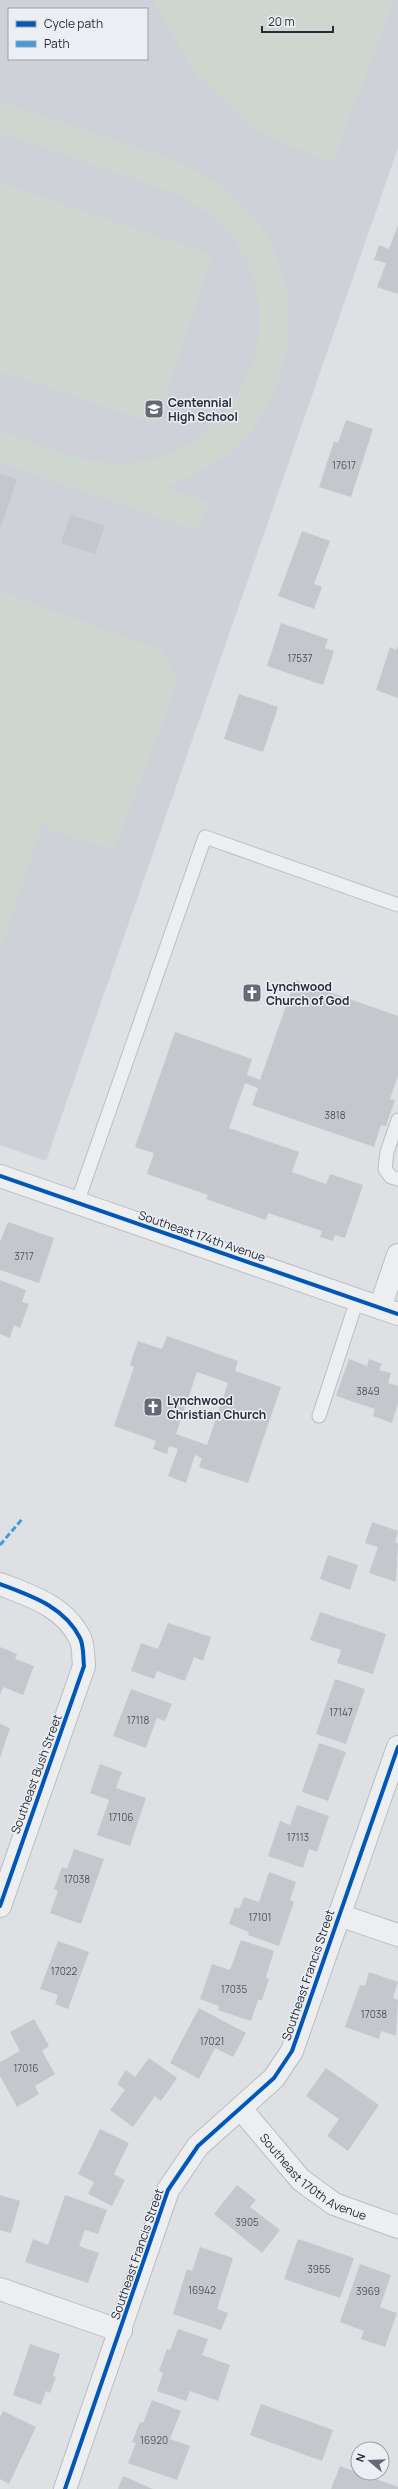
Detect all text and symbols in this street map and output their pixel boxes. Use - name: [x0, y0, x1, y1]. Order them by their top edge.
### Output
- legend: [8, 8, 148, 60]
- scale bar: [262, 8, 333, 34]
- text: 20 m: [268, 13, 295, 30]
- text: Cycle path: [44, 15, 103, 32]
- text: Path: [44, 35, 70, 52]
- place label: Centennial High School: [168, 394, 238, 425]
- school or university icon: Centennial High School: [143, 398, 165, 420]
- house number: 17617: [332, 458, 356, 472]
- house number: 17537: [287, 651, 313, 665]
- place label: Lynchwood Church of God: [266, 978, 349, 1009]
- church icon: Lynchwood Church of God: [241, 982, 263, 1004]
- house number: 3818: [324, 1108, 346, 1122]
- street label: Southeast 174th Avenue: [136, 1206, 268, 1266]
- house number: 3717: [14, 1249, 34, 1263]
- house number: 3849: [356, 1384, 380, 1398]
- place label: Lynchwood Christian Church: [167, 1392, 266, 1423]
- church icon: Lynchwood Christian Church: [142, 1396, 164, 1418]
- house number: 17147: [329, 1705, 353, 1719]
- street label: Southeast Bush Street: [6, 1712, 66, 1836]
- house number: 17118: [127, 1713, 149, 1727]
- house number: 17106: [108, 1810, 134, 1824]
- house number: 17113: [287, 1830, 309, 1844]
- house number: 17038: [64, 1872, 90, 1886]
- street label: Southeast Francis Street: [278, 1907, 339, 2043]
- house number: 17101: [249, 1910, 271, 1924]
- house number: 17022: [51, 1964, 78, 1978]
- house number: 17035: [221, 1982, 247, 1996]
- house number: 17038: [361, 2007, 387, 2021]
- house number: 17021: [200, 2034, 224, 2048]
- house number: 17016: [13, 2061, 39, 2075]
- street label: Southeast 170th Avenue: [256, 2129, 369, 2224]
- street label: Southeast Francis Street: [107, 2186, 168, 2322]
- house number: 3905: [235, 2215, 259, 2229]
- house number: 3955: [307, 2262, 331, 2276]
- house number: 16942: [188, 2283, 216, 2297]
- house number: 3969: [356, 2284, 380, 2298]
- house number: 16920: [140, 2433, 168, 2447]
- north arrow: [350, 2441, 390, 2481]
- text: N: [352, 2451, 368, 2464]

